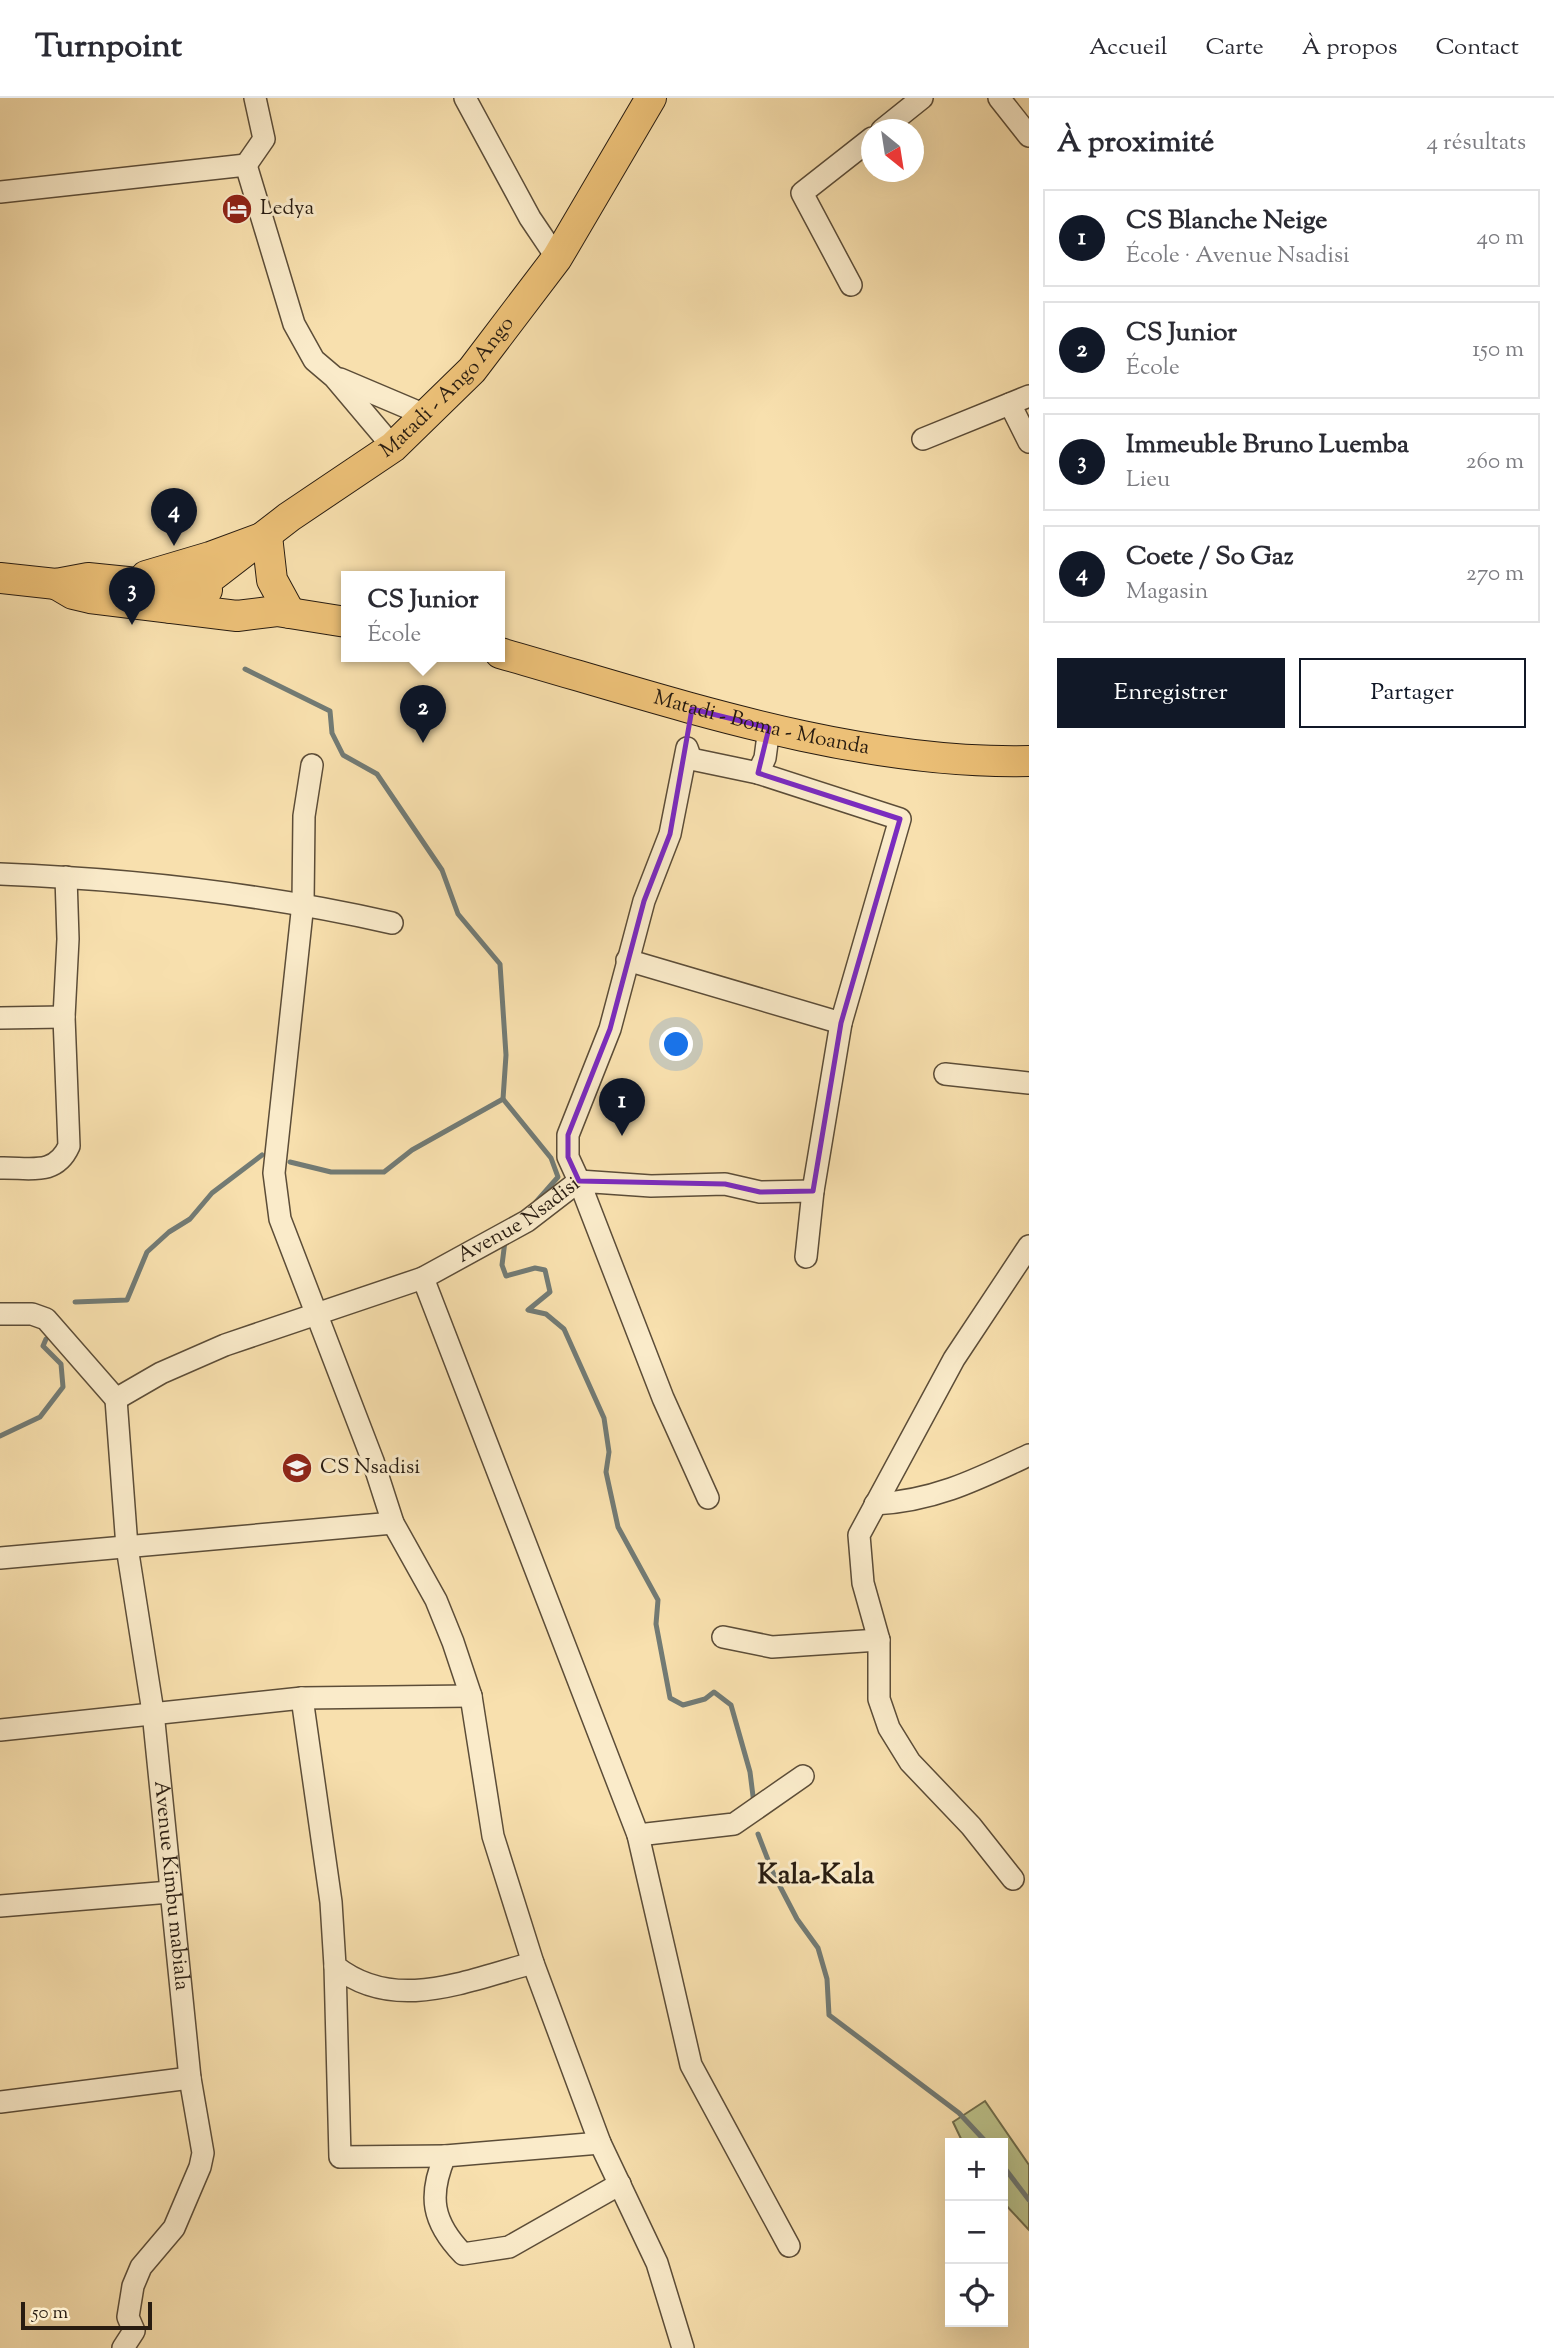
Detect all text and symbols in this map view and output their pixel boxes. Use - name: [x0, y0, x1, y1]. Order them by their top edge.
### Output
- text: Turnpoint: [35, 24, 182, 72]
- text: Accueil: [1089, 31, 1168, 65]
- text: Carte: [1206, 31, 1264, 65]
- text: À propos: [1302, 31, 1397, 65]
- text: Contact: [1435, 31, 1519, 65]
- north arrow: [861, 119, 924, 182]
- text: À proximité: [1057, 122, 1214, 165]
- text: 4 résultats: [1427, 127, 1526, 160]
- hotel icon: Ledya: [220, 192, 254, 226]
- place label: Ledya: [260, 194, 315, 224]
- text: CS Blanche Neige: [1126, 203, 1327, 240]
- text: 1: [1078, 222, 1086, 255]
- text: 40 m: [1477, 222, 1524, 255]
- text: École · Avenue Nsadisi: [1126, 240, 1350, 273]
- street label: Matadi - Ango Ango: [374, 311, 522, 466]
- text: CS Junior: [1126, 315, 1237, 352]
- text: 2: [1077, 334, 1087, 367]
- text: 150 m: [1472, 334, 1524, 367]
- text: École: [1126, 352, 1180, 385]
- text: Immeuble Bruno Luemba: [1126, 427, 1409, 464]
- text: 3: [1077, 446, 1087, 479]
- text: 260 m: [1466, 446, 1524, 479]
- text: Lieu: [1126, 464, 1170, 497]
- pin: 4: [151, 488, 197, 546]
- text: Coete / So Gaz: [1126, 539, 1294, 576]
- text: 4: [1076, 558, 1088, 591]
- text: 270 m: [1466, 558, 1524, 591]
- pin: 3: [109, 567, 155, 625]
- popup: [341, 571, 505, 662]
- text: Magasin: [1126, 576, 1208, 609]
- text: CS Junior: [367, 582, 479, 619]
- text: École: [367, 619, 421, 652]
- button: Enregistrer: [1057, 658, 1285, 728]
- button: Partager: [1299, 658, 1526, 728]
- street label: Matadi - Boma - Moanda: [650, 683, 872, 763]
- pin: 2: [400, 685, 446, 743]
- your location: [659, 1027, 693, 1061]
- pin: 1: [599, 1078, 645, 1136]
- street label: Avenue Nsadisi: [452, 1170, 587, 1271]
- school or university icon: CS Nsadisi: [280, 1451, 314, 1485]
- place label: CS Nsadisi: [320, 1453, 420, 1483]
- street label: Avenue Kimbu mabiala: [145, 1779, 196, 1992]
- district label: Kala-Kala: [758, 1856, 875, 1896]
- map controls: [945, 2138, 1008, 2327]
- button: +: [945, 2138, 1008, 2201]
- button: −: [945, 2201, 1008, 2264]
- button: locate: [945, 2264, 1008, 2327]
- scale bar: [21, 2299, 152, 2331]
- text: 50 m: [32, 2300, 68, 2327]

